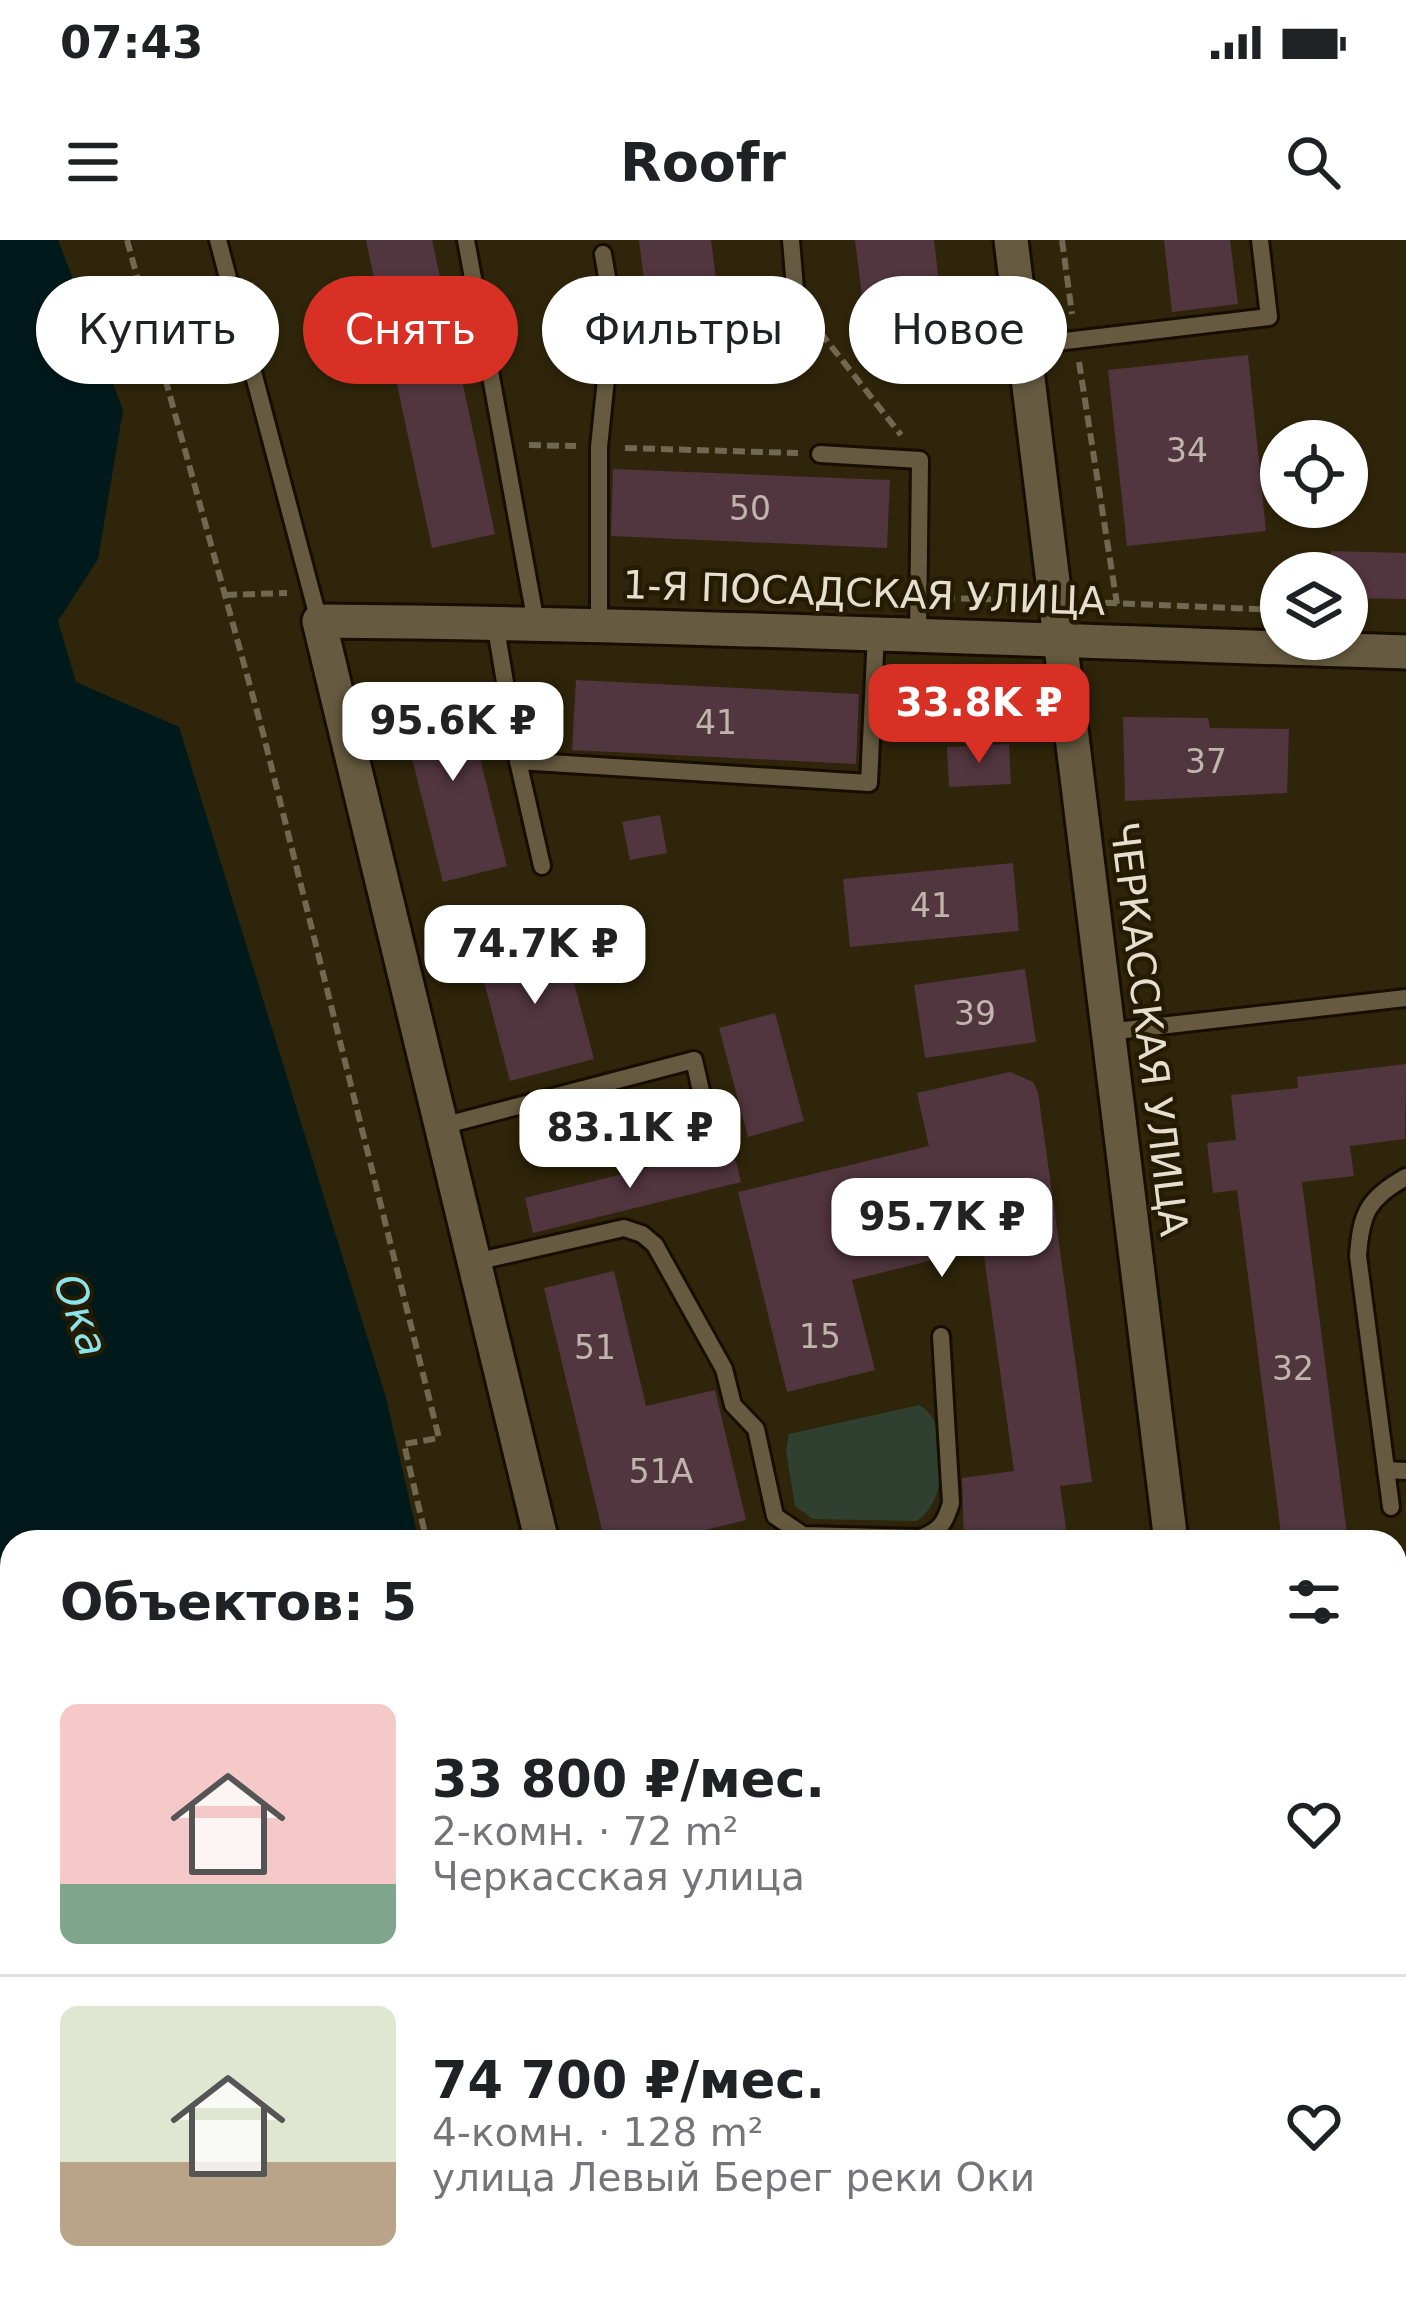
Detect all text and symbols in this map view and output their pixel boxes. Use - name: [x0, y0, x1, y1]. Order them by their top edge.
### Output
- text: 07:43: [60, 16, 203, 69]
- icon: menu: [60, 129, 126, 195]
- icon: search: [1280, 129, 1346, 195]
- text: Roofr: [620, 131, 786, 194]
- chip: Купить: [36, 276, 279, 384]
- chip: Снять: [303, 276, 518, 384]
- chip: Фильтры: [542, 276, 825, 384]
- chip: Новое: [849, 276, 1067, 384]
- map controls: [1260, 420, 1368, 660]
- button: locate: [1260, 420, 1368, 528]
- house number: 34: [1166, 431, 1208, 470]
- house number: 50: [729, 489, 771, 528]
- button: layers: [1260, 552, 1368, 660]
- street label: 1-Я ПОСАДСКАЯ УЛИЦА: [622, 562, 1107, 624]
- pin: 33.8K ₽: [868, 664, 1090, 766]
- text: 33.8K ₽: [895, 680, 1063, 725]
- pin: 95.6K ₽: [342, 682, 564, 784]
- text: 95.6K ₽: [369, 698, 537, 743]
- house number: 41: [695, 703, 737, 742]
- house number: 37: [1185, 742, 1227, 781]
- street label: ЧЕРКАССКАЯ УЛИЦА: [1101, 819, 1197, 1239]
- house number: 41: [910, 886, 952, 925]
- pin: 74.7K ₽: [424, 905, 646, 1007]
- text: 74.7K ₽: [451, 921, 619, 966]
- house number: 39: [954, 994, 996, 1033]
- pin: 83.1K ₽: [519, 1089, 741, 1191]
- text: 83.1K ₽: [546, 1105, 714, 1150]
- pin: 95.7K ₽: [831, 1178, 1053, 1280]
- text: 95.7K ₽: [858, 1194, 1026, 1239]
- water label: Ока: [44, 1267, 118, 1363]
- house number: 15: [799, 1317, 841, 1356]
- house number: 51: [574, 1328, 616, 1367]
- house number: 32: [1272, 1349, 1314, 1388]
- house number: 51А: [629, 1452, 694, 1491]
- icon: filters: [1281, 1569, 1347, 1635]
- text: Объектов: 5: [60, 1573, 417, 1632]
- text: 33 800 ₽/мес.: [432, 1750, 825, 1809]
- icon: home: [156, 1752, 300, 1896]
- icon: heart: [1281, 1791, 1347, 1857]
- text: 2-комн. · 72 m²: [432, 1809, 738, 1854]
- text: Черкасская улица: [432, 1854, 805, 1899]
- text: 74 700 ₽/мес.: [432, 2051, 825, 2110]
- icon: home: [156, 2054, 300, 2198]
- icon: heart: [1281, 2093, 1347, 2159]
- text: 4-комн. · 128 m²: [432, 2110, 763, 2155]
- text: улица Левый Берег реки Оки: [432, 2155, 1035, 2200]

